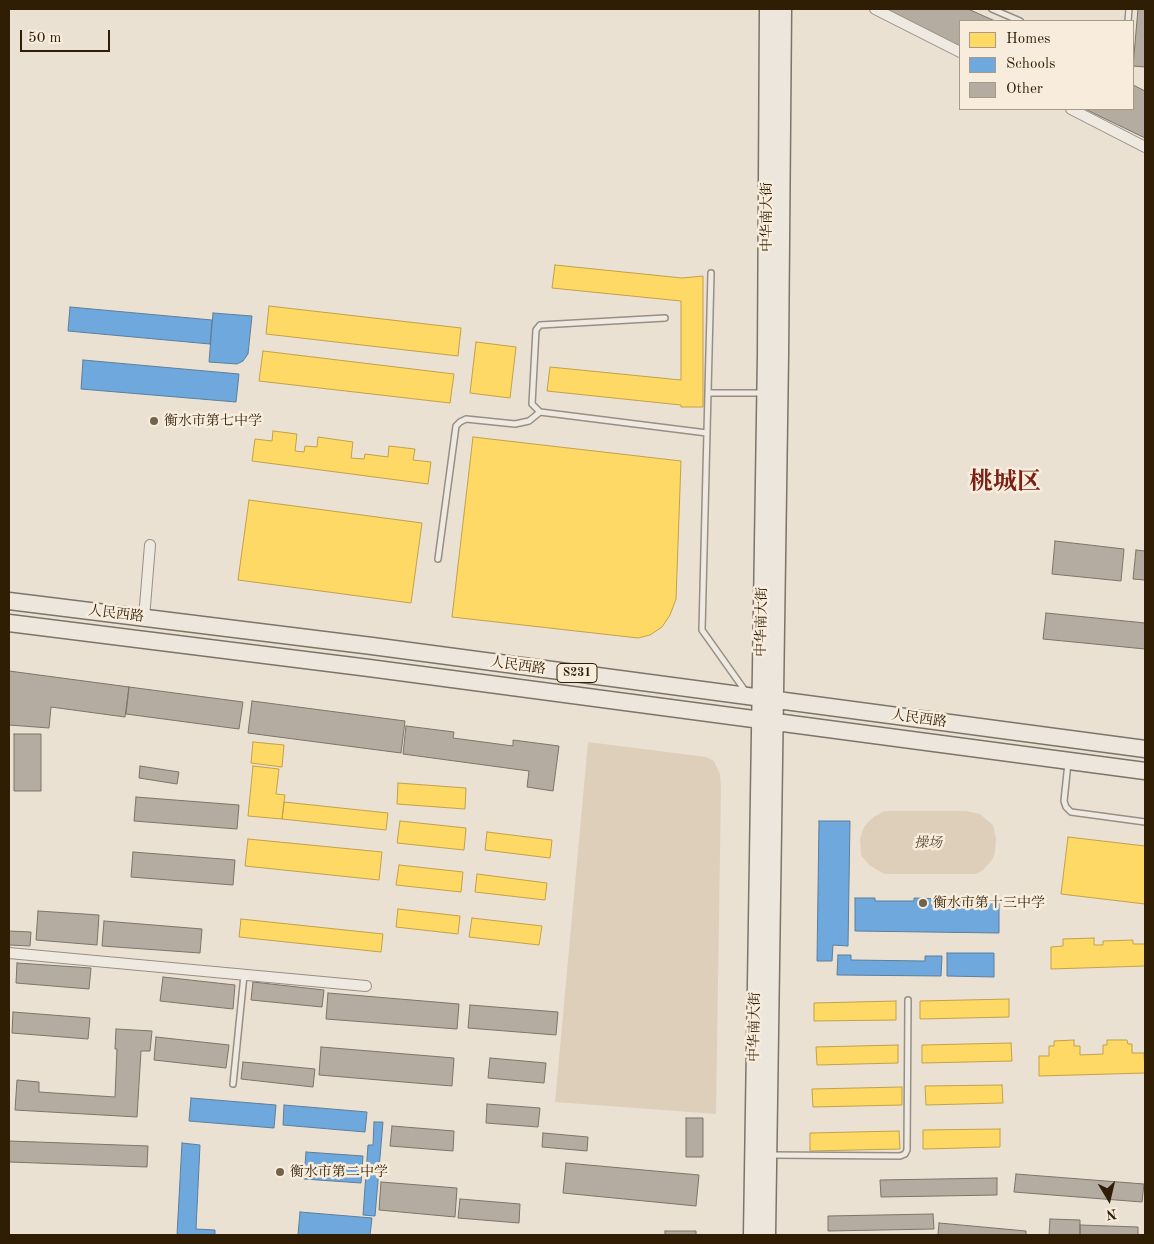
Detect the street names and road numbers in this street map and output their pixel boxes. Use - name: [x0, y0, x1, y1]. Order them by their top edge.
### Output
- street label: 中华南大街: [759, 182, 775, 252]
- street label: 中华南大街: [753, 587, 771, 657]
- street label: 人民西路: [87, 602, 145, 626]
- street label: 人民西路: [489, 654, 547, 678]
- road number: S231: [557, 664, 597, 682]
- street label: 人民西路: [890, 707, 948, 731]
- street label: 中华南大街: [746, 992, 764, 1062]

